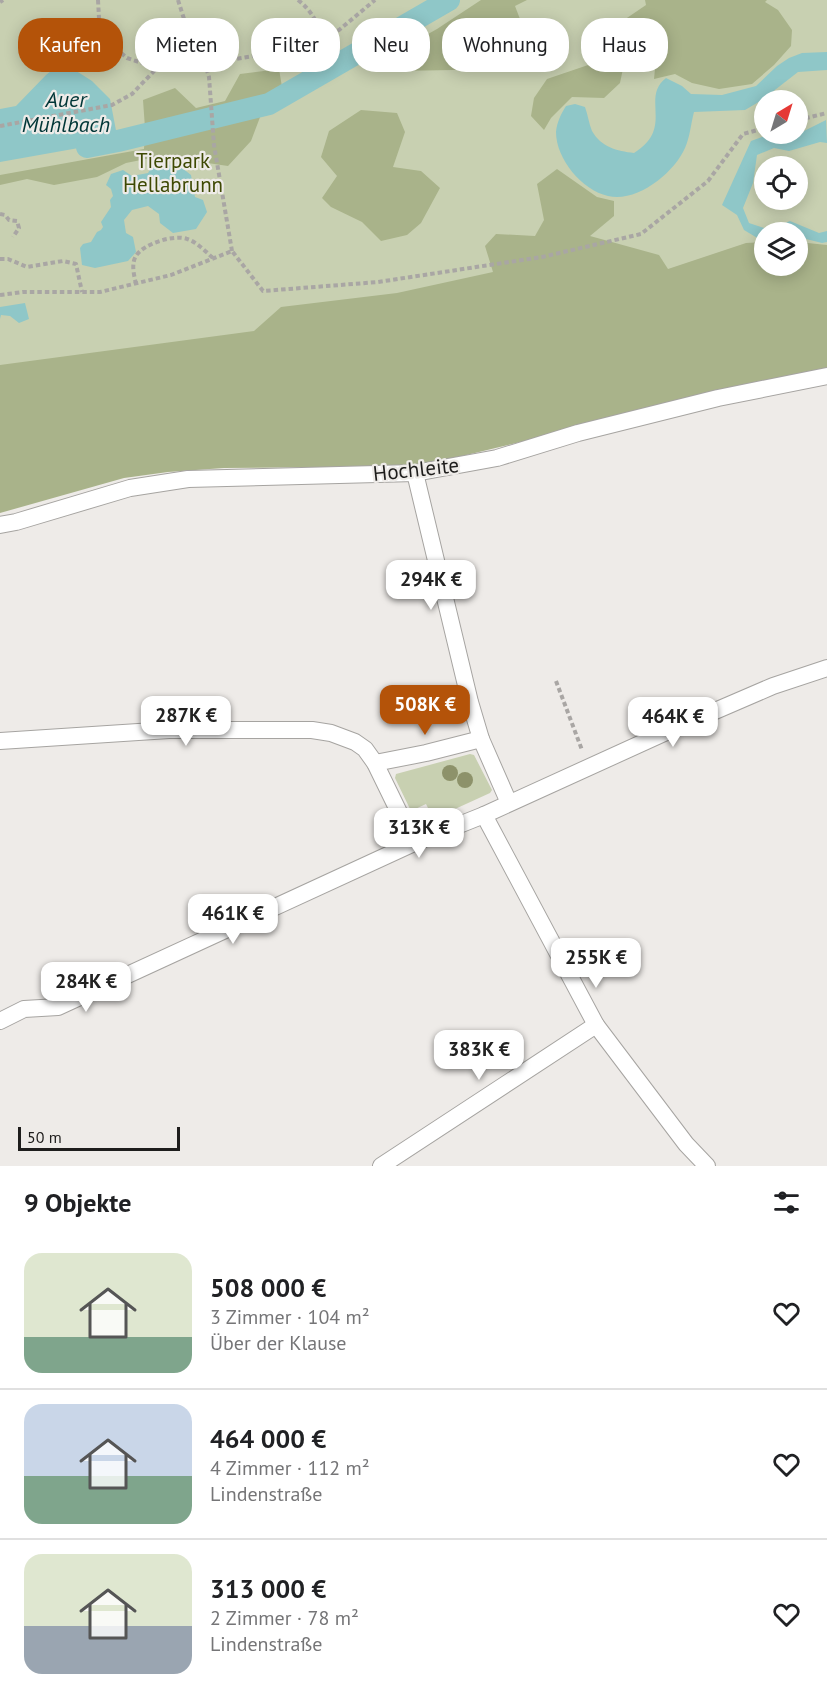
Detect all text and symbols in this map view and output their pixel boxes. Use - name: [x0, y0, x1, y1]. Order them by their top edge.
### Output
- chip: Kaufen: [18, 18, 123, 72]
- chip: Mieten: [135, 18, 239, 72]
- chip: Filter: [251, 18, 340, 72]
- chip: Neu: [352, 18, 430, 72]
- chip: Wohnung: [442, 18, 569, 72]
- chip: Haus: [581, 18, 668, 72]
- water label: Auer Mühlbach: [22, 85, 110, 138]
- north arrow: [754, 90, 808, 144]
- map controls: [754, 90, 808, 276]
- park label: Tierpark Hellabrunn: [123, 147, 223, 198]
- button: locate: [754, 156, 808, 210]
- button: layers: [754, 222, 808, 276]
- street label: Hochleite: [372, 451, 460, 487]
- pin: 294K €: [382, 560, 480, 611]
- text: 294K €: [400, 566, 462, 592]
- pin: 508K €: [376, 685, 474, 736]
- text: 508K €: [394, 691, 456, 717]
- pin: 287K €: [137, 696, 235, 747]
- pin: 464K €: [624, 697, 722, 748]
- text: 287K €: [155, 702, 217, 728]
- text: 464K €: [642, 703, 704, 729]
- pin: 313K €: [370, 808, 468, 859]
- text: 313K €: [388, 814, 450, 840]
- pin: 461K €: [184, 894, 282, 945]
- text: 461K €: [202, 900, 264, 926]
- pin: 255K €: [547, 938, 645, 989]
- text: 255K €: [565, 944, 627, 970]
- pin: 284K €: [37, 962, 135, 1013]
- text: 284K €: [55, 968, 117, 994]
- pin: 383K €: [430, 1030, 528, 1081]
- text: 383K €: [448, 1036, 510, 1062]
- scale bar: [18, 1124, 180, 1152]
- text: 50 m: [27, 1127, 62, 1147]
- text: 9 Objekte: [24, 1186, 131, 1219]
- icon: filters: [770, 1186, 803, 1219]
- text: 508 000 €: [210, 1271, 326, 1304]
- icon: home: [72, 1277, 144, 1349]
- icon: heart: [770, 1297, 803, 1330]
- text: 3 Zimmer · 104 m²: [210, 1304, 370, 1330]
- text: Über der Klause: [210, 1330, 347, 1356]
- text: 464 000 €: [210, 1422, 326, 1455]
- icon: home: [72, 1428, 144, 1500]
- icon: heart: [770, 1448, 803, 1481]
- text: 4 Zimmer · 112 m²: [210, 1455, 370, 1481]
- text: Lindenstraße: [210, 1481, 322, 1507]
- text: 313 000 €: [210, 1572, 326, 1605]
- icon: home: [72, 1578, 144, 1650]
- icon: heart: [770, 1598, 803, 1631]
- text: 2 Zimmer · 78 m²: [210, 1605, 359, 1631]
- text: Lindenstraße: [210, 1631, 322, 1657]

